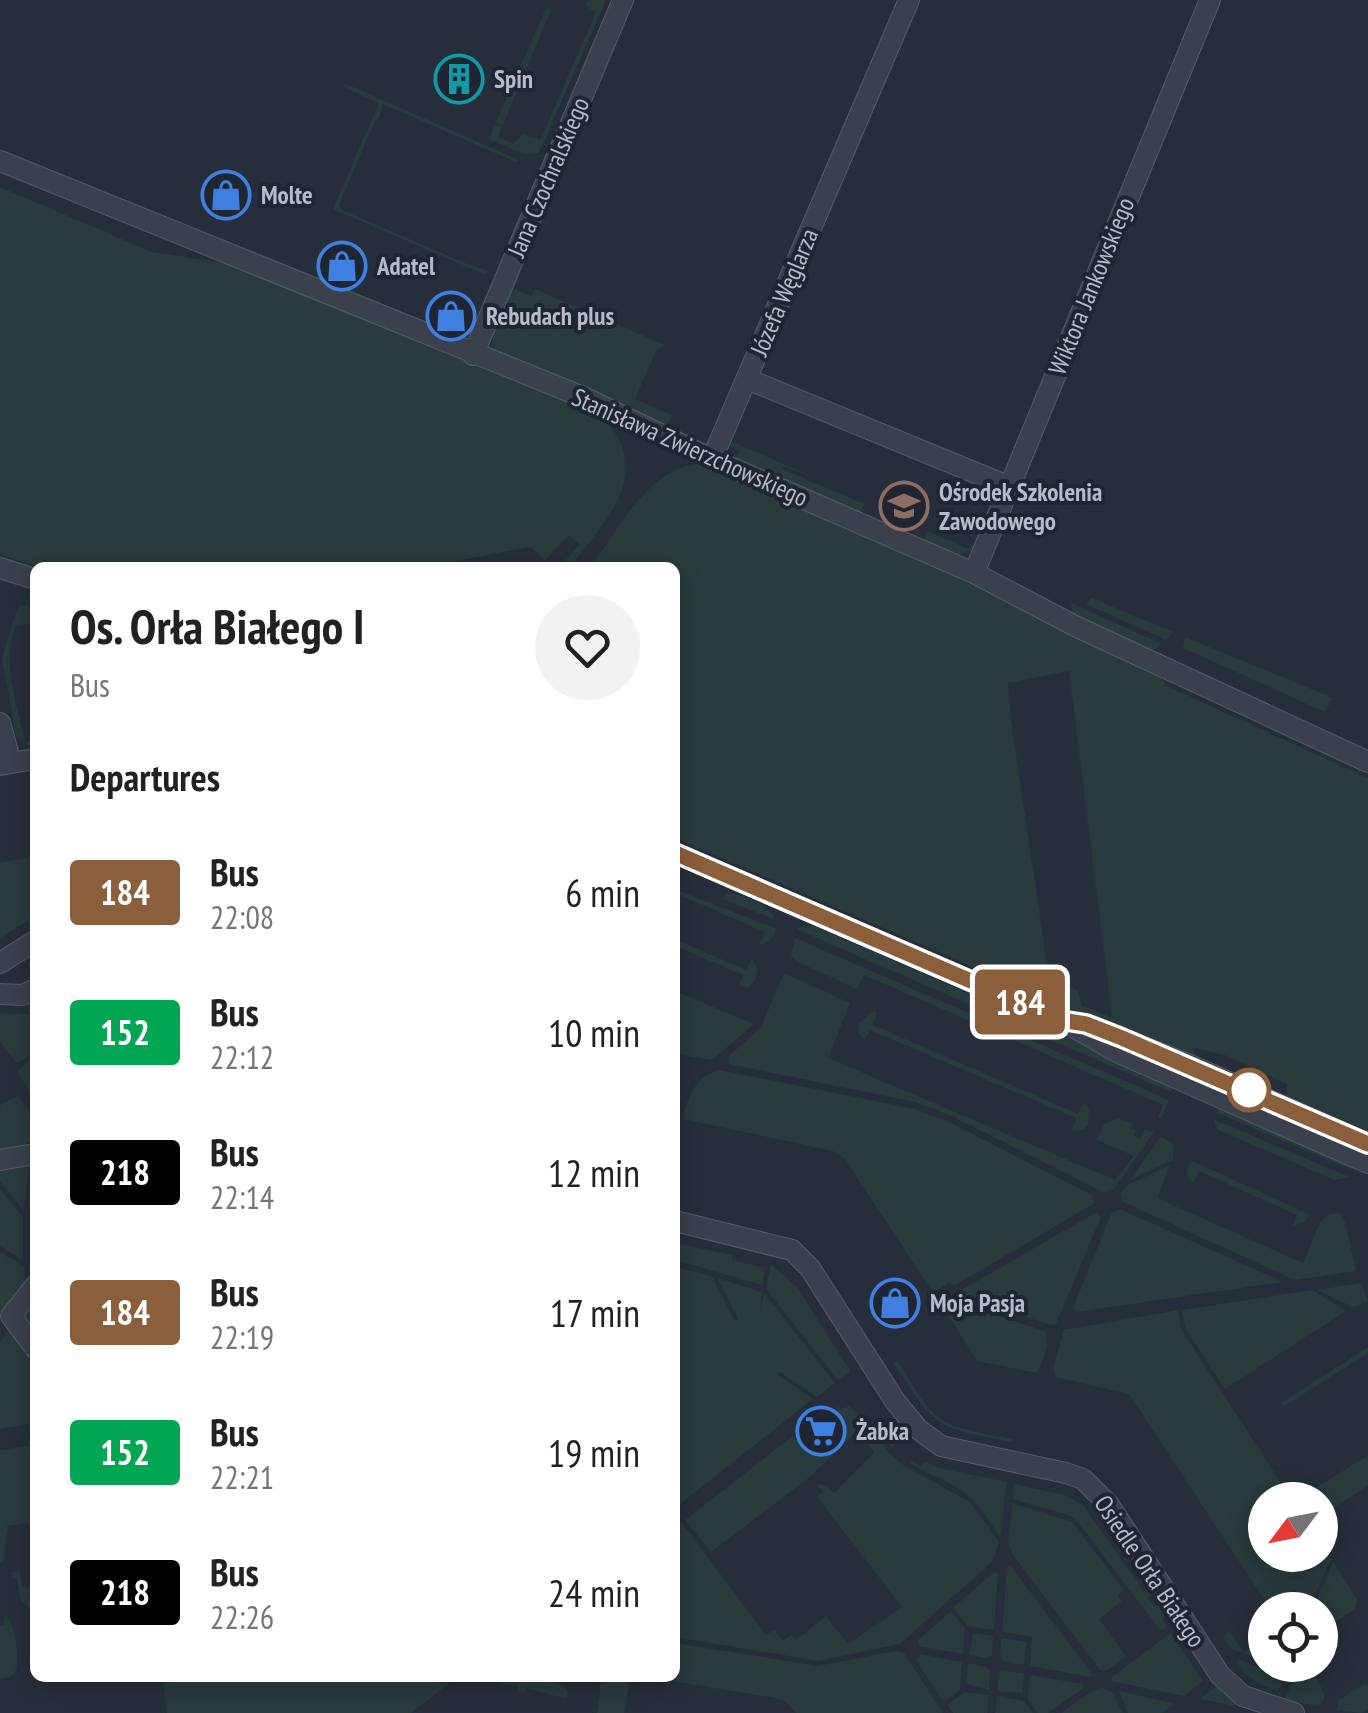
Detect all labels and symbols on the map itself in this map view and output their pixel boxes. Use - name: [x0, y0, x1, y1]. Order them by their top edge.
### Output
- building icon: Spin: [433, 53, 485, 105]
- place label: Spin: [494, 63, 533, 95]
- street label: Jana Czochralskiego: [500, 92, 596, 263]
- shop icon: Molte: [200, 169, 252, 221]
- place label: Molte: [261, 179, 313, 211]
- street label: Wiktora Jankowskiego: [1041, 193, 1141, 379]
- street label: Józefa Węglarza: [742, 223, 825, 361]
- shop icon: Adatel: [316, 240, 368, 292]
- place label: Adatel: [376, 250, 436, 282]
- shop icon: Rebudach plus: [425, 290, 477, 342]
- place label: Rebudach plus: [486, 300, 614, 332]
- street label: Stanisława Zwierzchowskiego: [567, 381, 813, 513]
- place label: Ośrodek Szkolenia Zawodowego: [939, 476, 1102, 537]
- school or university icon: Ośrodek Szkolenia Zawodowego: [878, 480, 930, 532]
- line badge: 184: [962, 970, 1078, 1034]
- unlabelled marker: [1228, 1069, 1270, 1111]
- shop icon: Moja Pasja: [869, 1277, 921, 1329]
- place label: Moja Pasja: [930, 1287, 1025, 1319]
- supermarket icon: Żabka: [795, 1405, 847, 1457]
- place label: Żabka: [856, 1415, 909, 1447]
- north arrow: [1248, 1482, 1338, 1572]
- street label: Osiedle Orła Białego: [1087, 1489, 1213, 1653]

